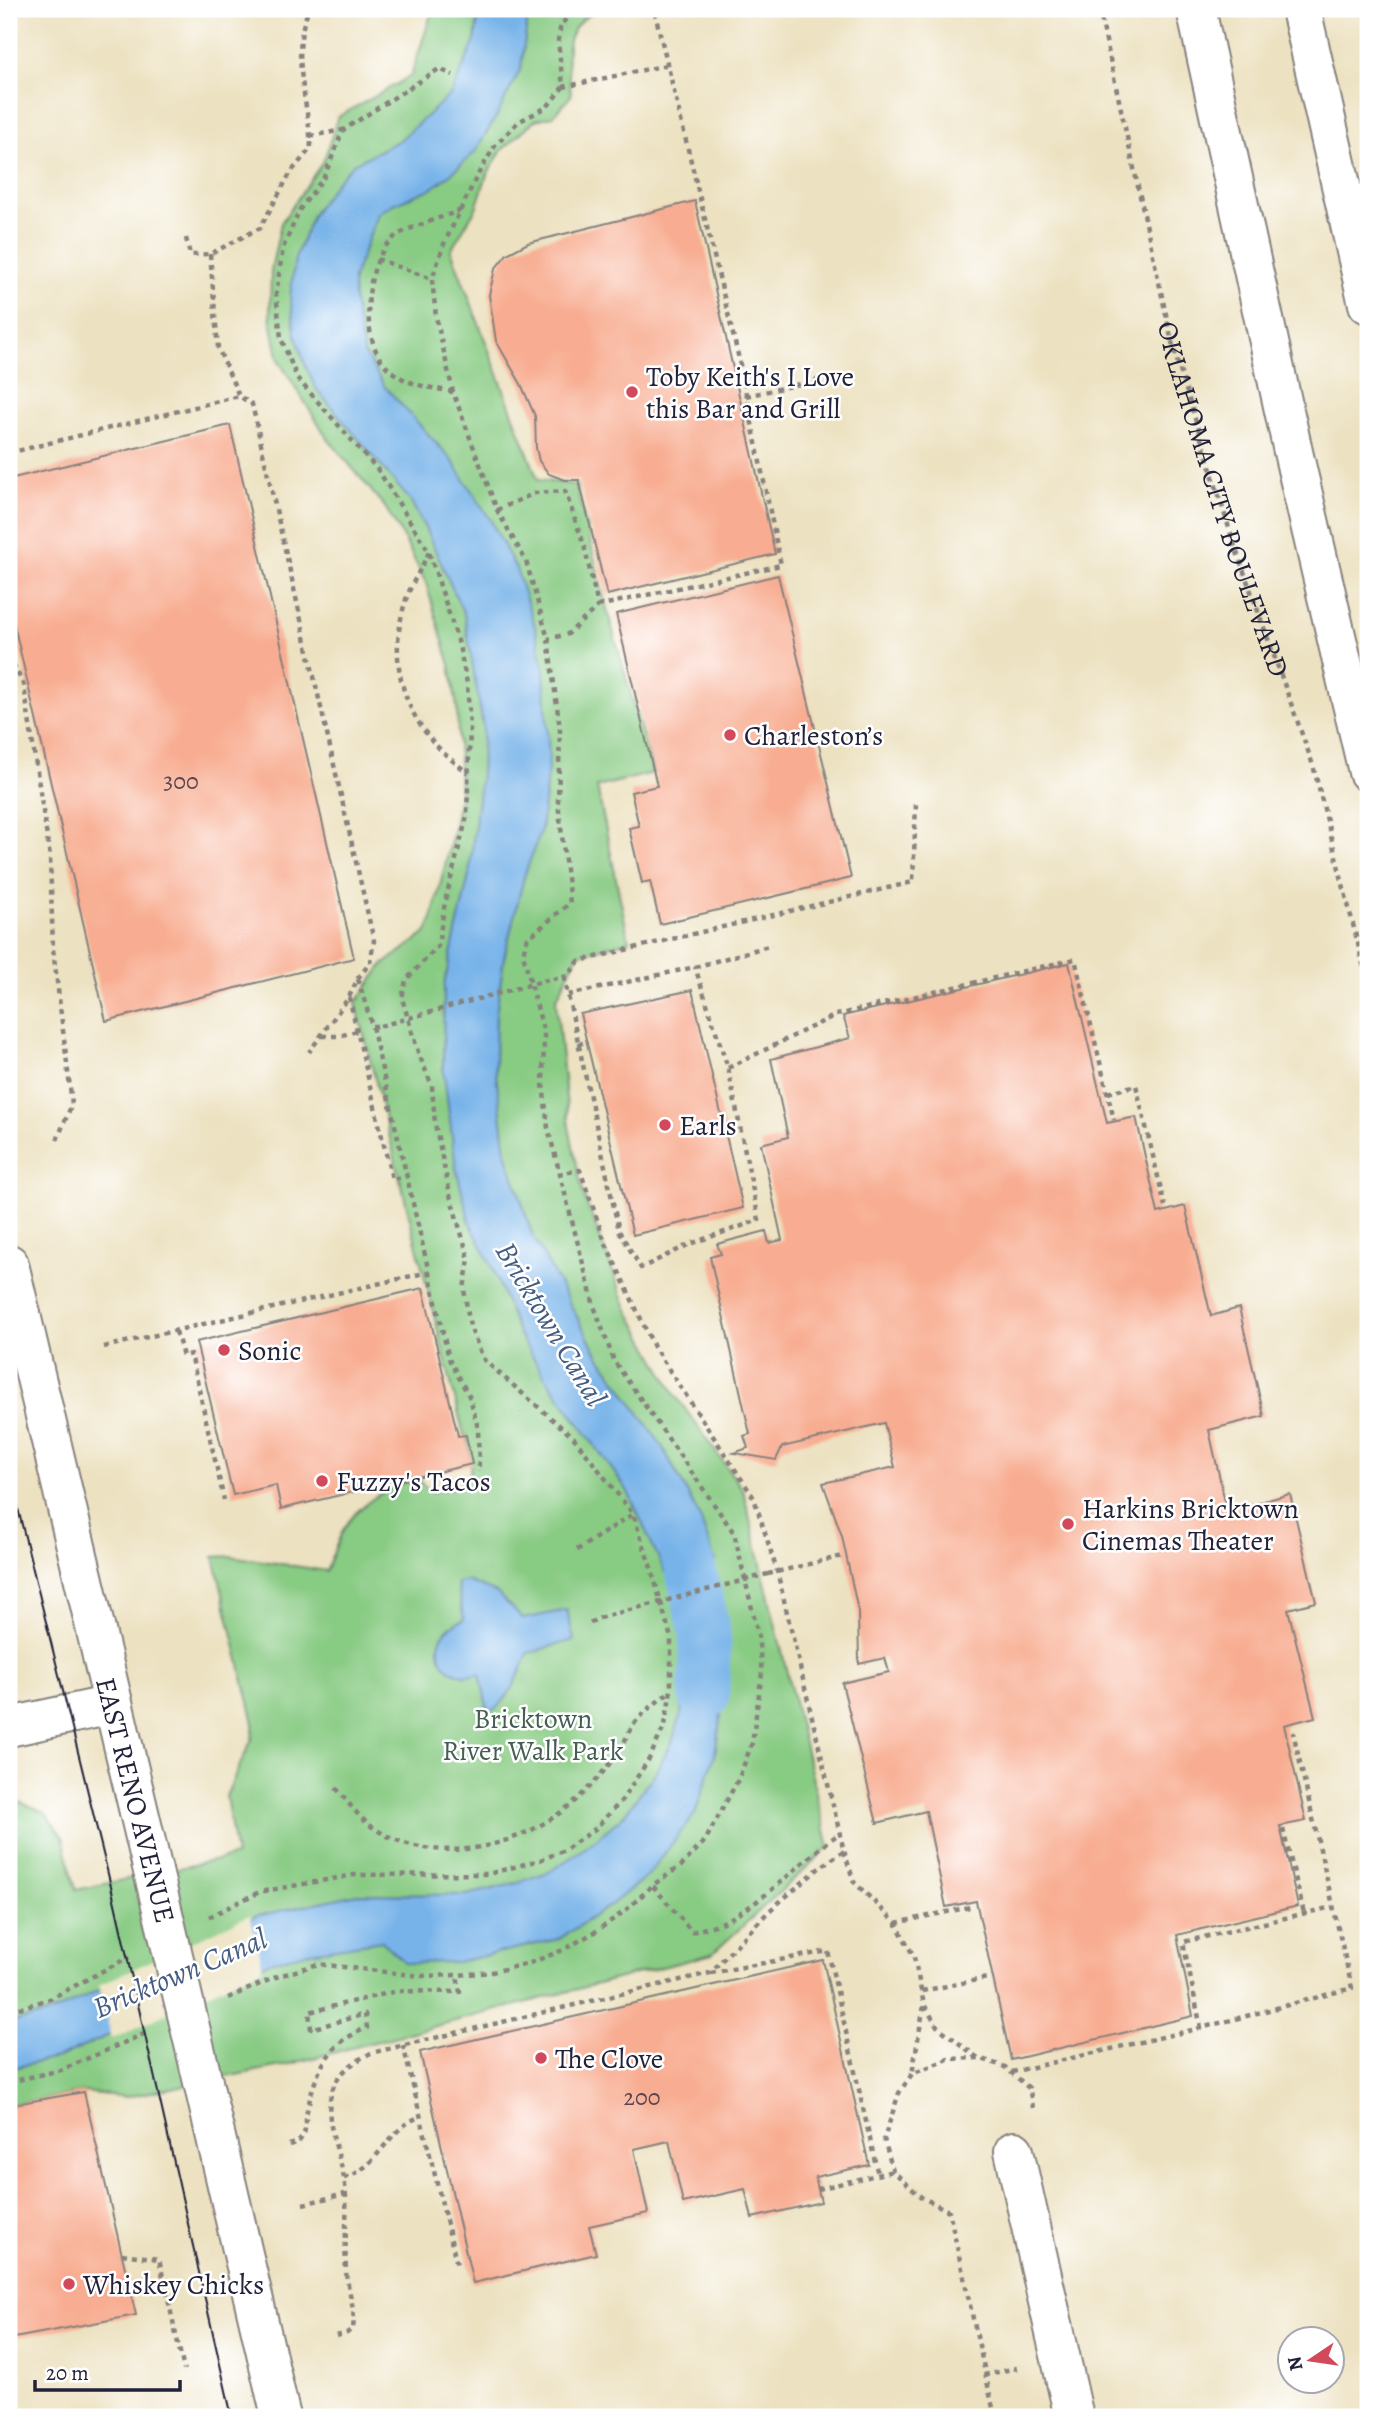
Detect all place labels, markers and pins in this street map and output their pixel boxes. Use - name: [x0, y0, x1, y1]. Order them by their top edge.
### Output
- place label: Toby Keith's I Love this Bar and Grill: [646, 358, 854, 428]
- marker: Toby Keith's I Love this Bar and Grill: [624, 384, 640, 400]
- place label: Charleston’s: [744, 717, 883, 755]
- marker: Charleston’s: [722, 727, 738, 743]
- place label: Earls: [679, 1107, 737, 1145]
- marker: Earls: [657, 1117, 673, 1133]
- place label: Sonic: [238, 1332, 301, 1370]
- marker: Sonic: [216, 1342, 232, 1358]
- place label: Fuzzy's Tacos: [336, 1463, 491, 1501]
- marker: Fuzzy's Tacos: [314, 1473, 330, 1489]
- place label: Harkins Bricktown Cinemas Theater: [1082, 1490, 1299, 1560]
- marker: Harkins Bricktown Cinemas Theater: [1060, 1516, 1076, 1532]
- place label: The Clove: [555, 2040, 663, 2078]
- marker: The Clove: [533, 2050, 549, 2066]
- place label: Whiskey Chicks: [82, 2266, 264, 2304]
- marker: Whiskey Chicks: [61, 2276, 77, 2292]

